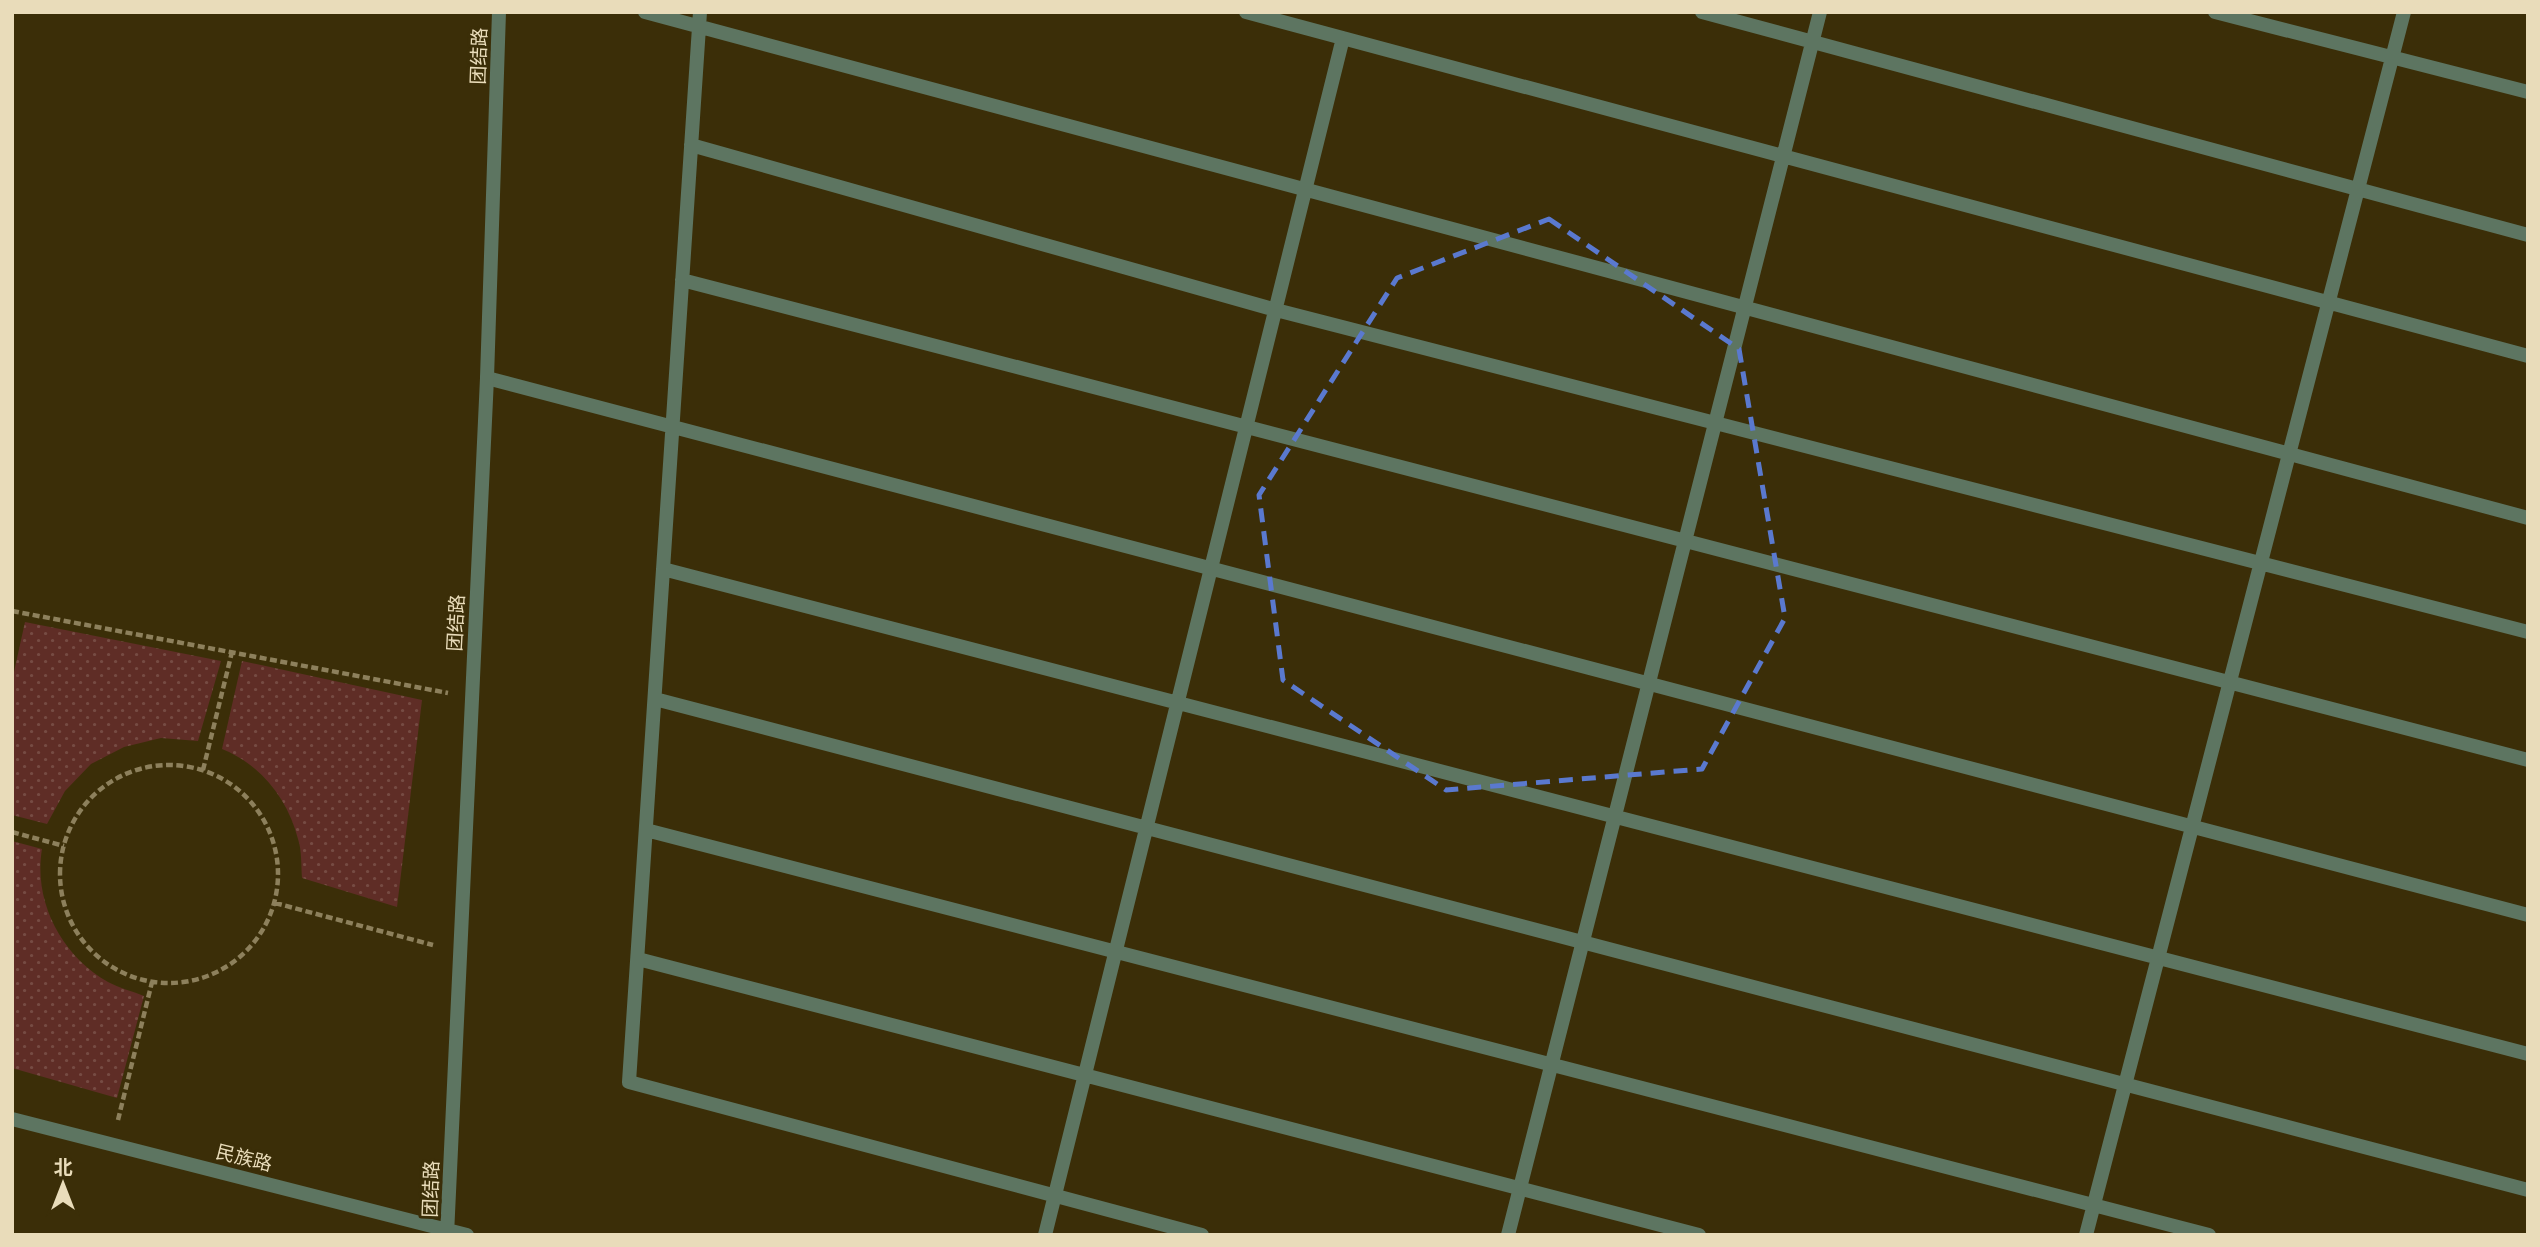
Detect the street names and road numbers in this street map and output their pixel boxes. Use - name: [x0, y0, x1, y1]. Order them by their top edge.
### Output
- street label: 团结路: [466, 27, 492, 85]
- street label: 团结路: [442, 594, 470, 652]
- street label: 民族路: [213, 1139, 275, 1177]
- street label: 团结路: [418, 1160, 444, 1218]

